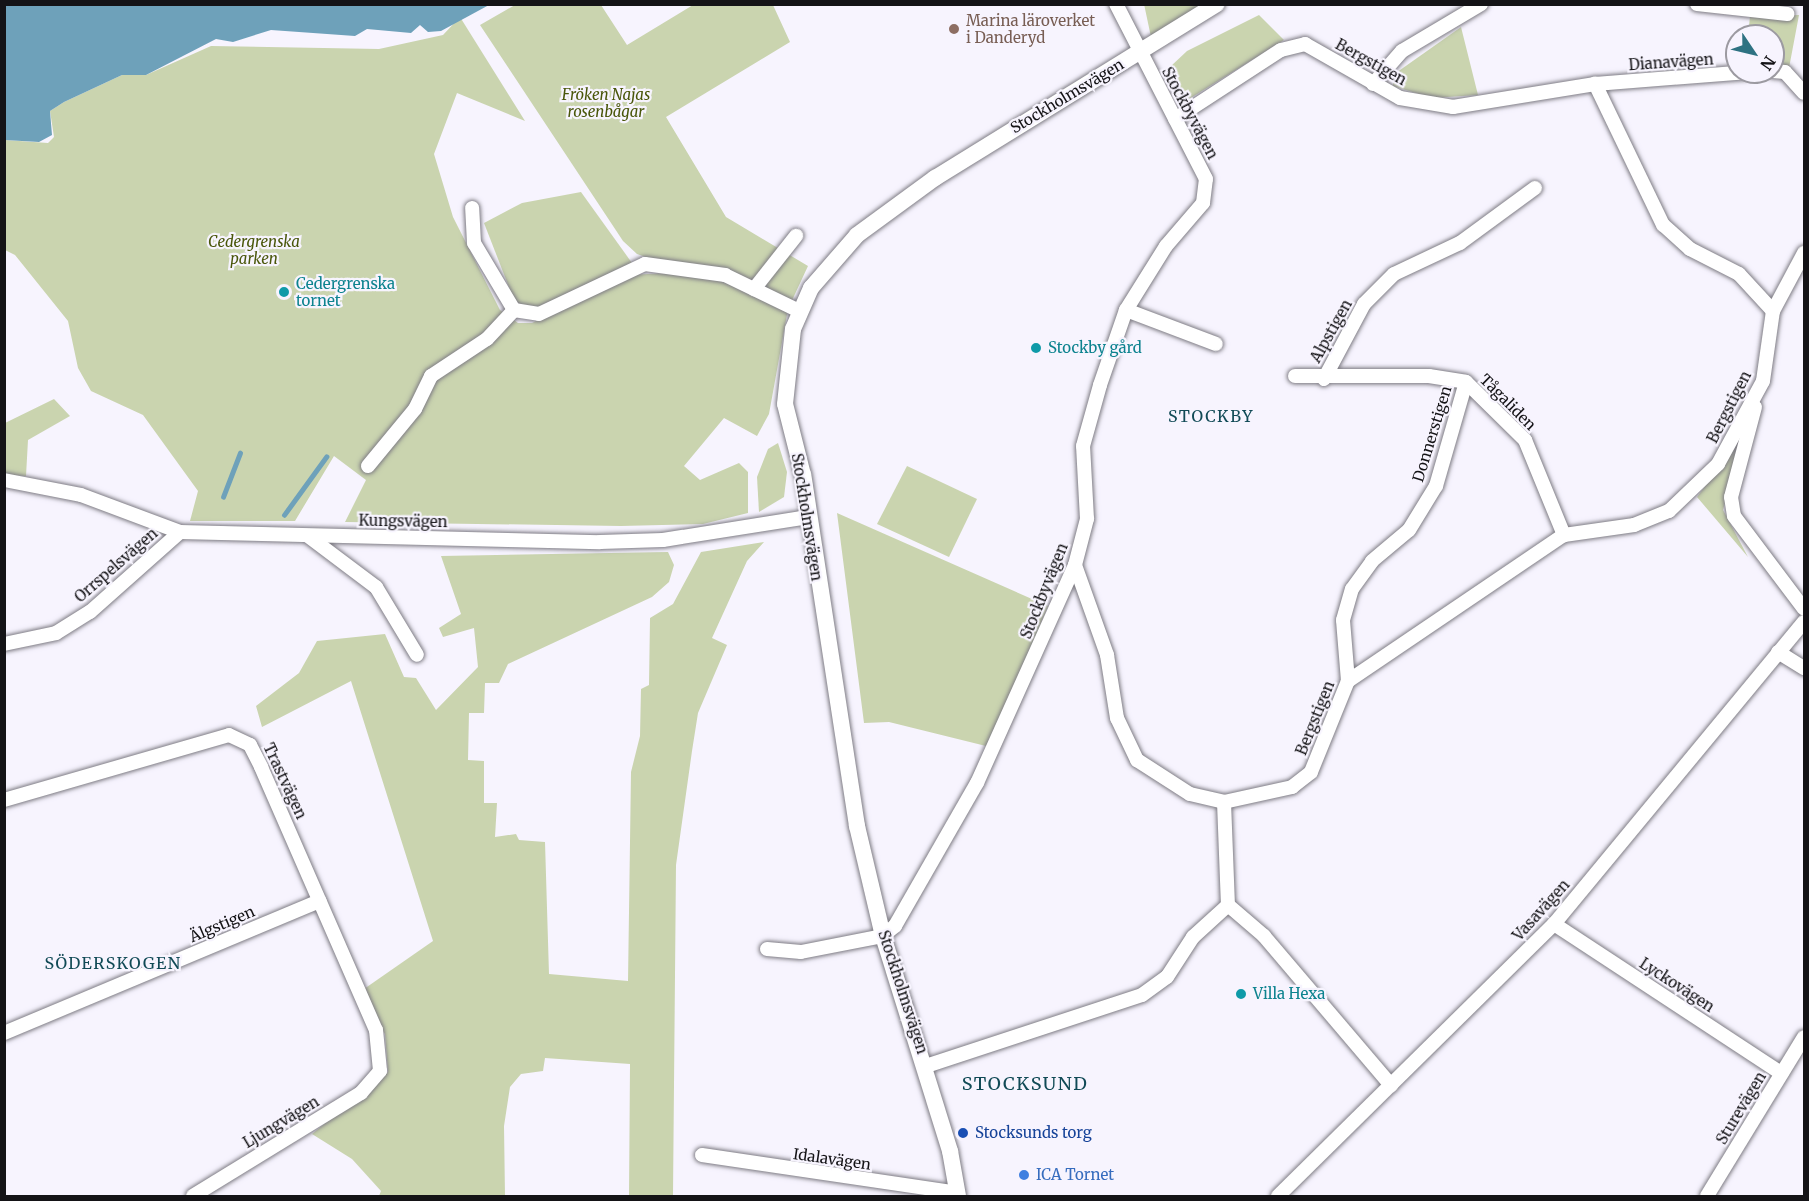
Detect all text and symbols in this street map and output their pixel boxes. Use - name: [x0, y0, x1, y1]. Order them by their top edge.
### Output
- place label: Marina läroverket i Danderyd: [966, 11, 1095, 46]
- marker: Marina läroverket i Danderyd: [947, 22, 961, 36]
- north arrow: [1725, 24, 1785, 84]
- street label: Bergstigen: [1332, 35, 1410, 89]
- street label: Dianavägen: [1628, 50, 1714, 74]
- text: N: [1756, 52, 1780, 74]
- street label: Stockholmsvägen: [1007, 55, 1127, 137]
- street label: Stockbyvägen: [1158, 64, 1222, 162]
- park label: Fröken Najas rosenbågar: [562, 85, 650, 120]
- park label: Cedergrenska parken: [208, 232, 300, 267]
- place label: Cedergrenska tornet: [296, 274, 395, 309]
- marker: Cedergrenska tornet: [277, 285, 291, 299]
- street label: Alpstigen: [1306, 296, 1356, 366]
- place label: Stockby gård: [1048, 339, 1142, 357]
- marker: Stockby gård: [1029, 341, 1043, 355]
- street label: Bergstigen: [1703, 368, 1755, 446]
- street label: Tågaliden: [1476, 370, 1540, 434]
- street label: Donnerstigen: [1409, 384, 1455, 484]
- district label: STOCKBY: [1168, 406, 1254, 426]
- street label: Stockholmsvägen: [788, 452, 826, 582]
- street label: Kungsvägen: [358, 511, 448, 531]
- street label: Orrspelsvägen: [71, 524, 161, 606]
- street label: Stockbyvägen: [1017, 541, 1071, 641]
- street label: Bergstigen: [1292, 678, 1338, 758]
- street label: Trastvägen: [260, 740, 310, 822]
- street label: Vasavägen: [1509, 876, 1573, 944]
- street label: Älgstigen: [187, 902, 257, 946]
- street label: Stockholmsvägen: [875, 928, 931, 1056]
- district label: SÖDERSKOGEN: [44, 953, 182, 973]
- street label: Lyckovägen: [1636, 954, 1718, 1016]
- place label: Villa Hexa: [1253, 985, 1325, 1003]
- marker: Villa Hexa: [1234, 987, 1248, 1001]
- street label: Sturevägen: [1712, 1068, 1770, 1148]
- district label: STOCKSUND: [962, 1073, 1088, 1095]
- street label: Ljungvägen: [240, 1092, 322, 1152]
- place label: Stocksunds torg: [975, 1124, 1092, 1142]
- marker: Stocksunds torg: [956, 1126, 970, 1140]
- street label: Idalavägen: [792, 1145, 872, 1173]
- place label: ICA Tornet: [1036, 1166, 1114, 1184]
- marker: ICA Tornet: [1017, 1168, 1031, 1182]

